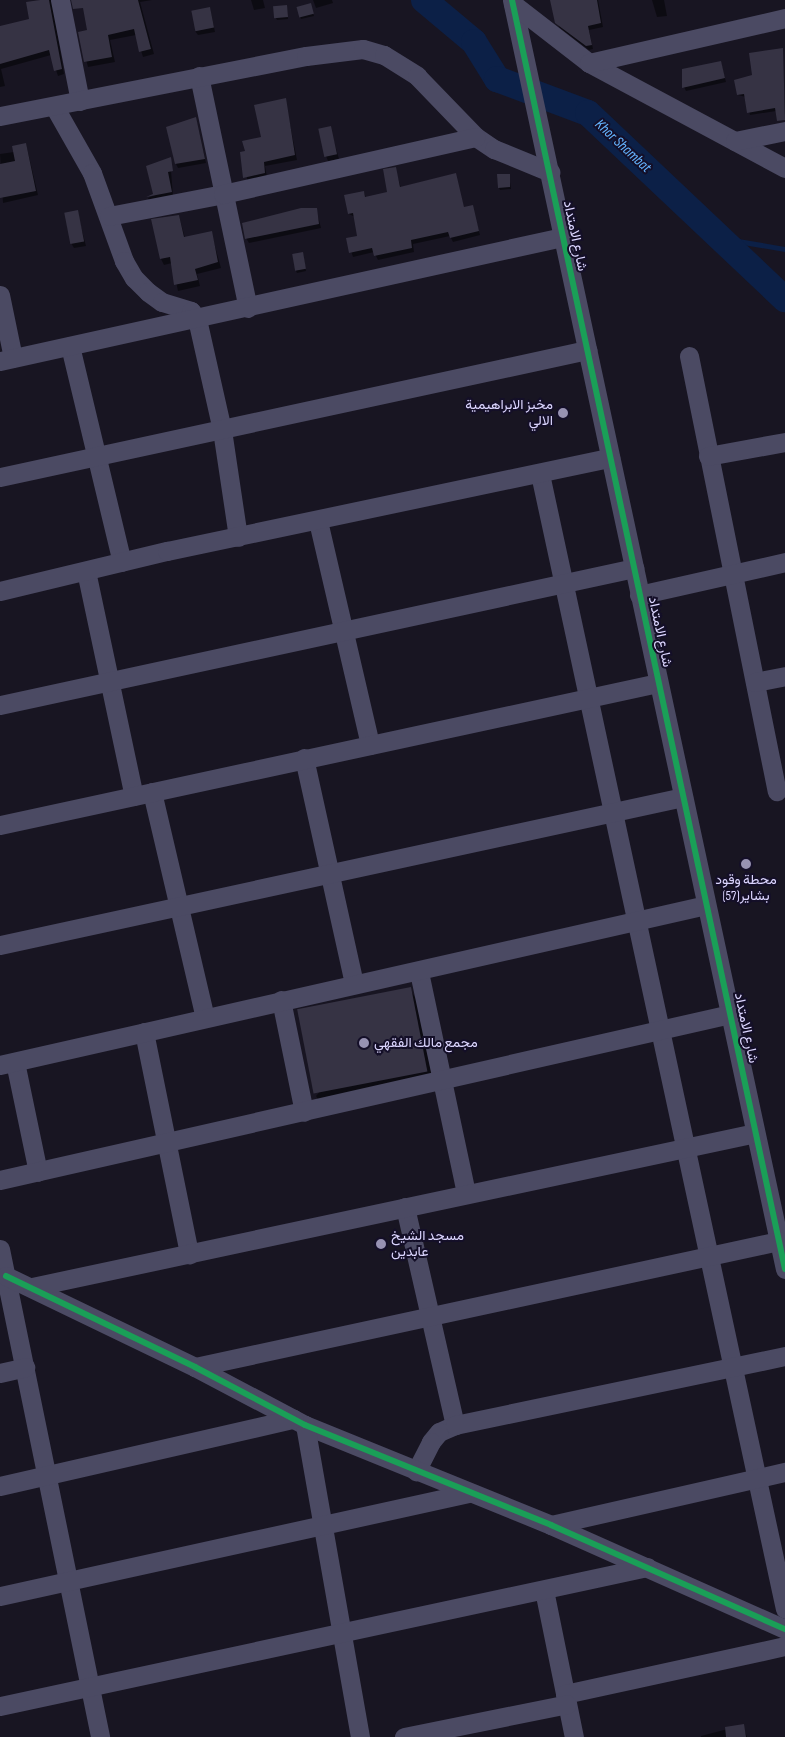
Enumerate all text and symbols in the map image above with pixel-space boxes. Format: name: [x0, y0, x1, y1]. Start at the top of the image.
water label: Khor Shambat: [591, 115, 655, 177]
street label: شارع الامتداد: [559, 199, 591, 273]
place label: مخبز الابراهيمية الالي: [465, 397, 553, 430]
marker: مخبز الابراهيمية الالي: [557, 407, 569, 419]
street label: شارع الامتداد: [644, 595, 676, 669]
marker: محطة وقود بشاير(57): [740, 858, 752, 870]
place label: محطة وقود بشاير(57): [715, 872, 777, 904]
street label: شارع الامتداد: [730, 991, 762, 1065]
place label: مجمع مالك الفقهي: [374, 1035, 478, 1051]
marker: مجمع مالك الفقهي: [358, 1037, 370, 1049]
place label: مسجد الشيخ عابدين: [391, 1228, 464, 1260]
marker: مسجد الشيخ عابدين: [375, 1238, 387, 1250]

